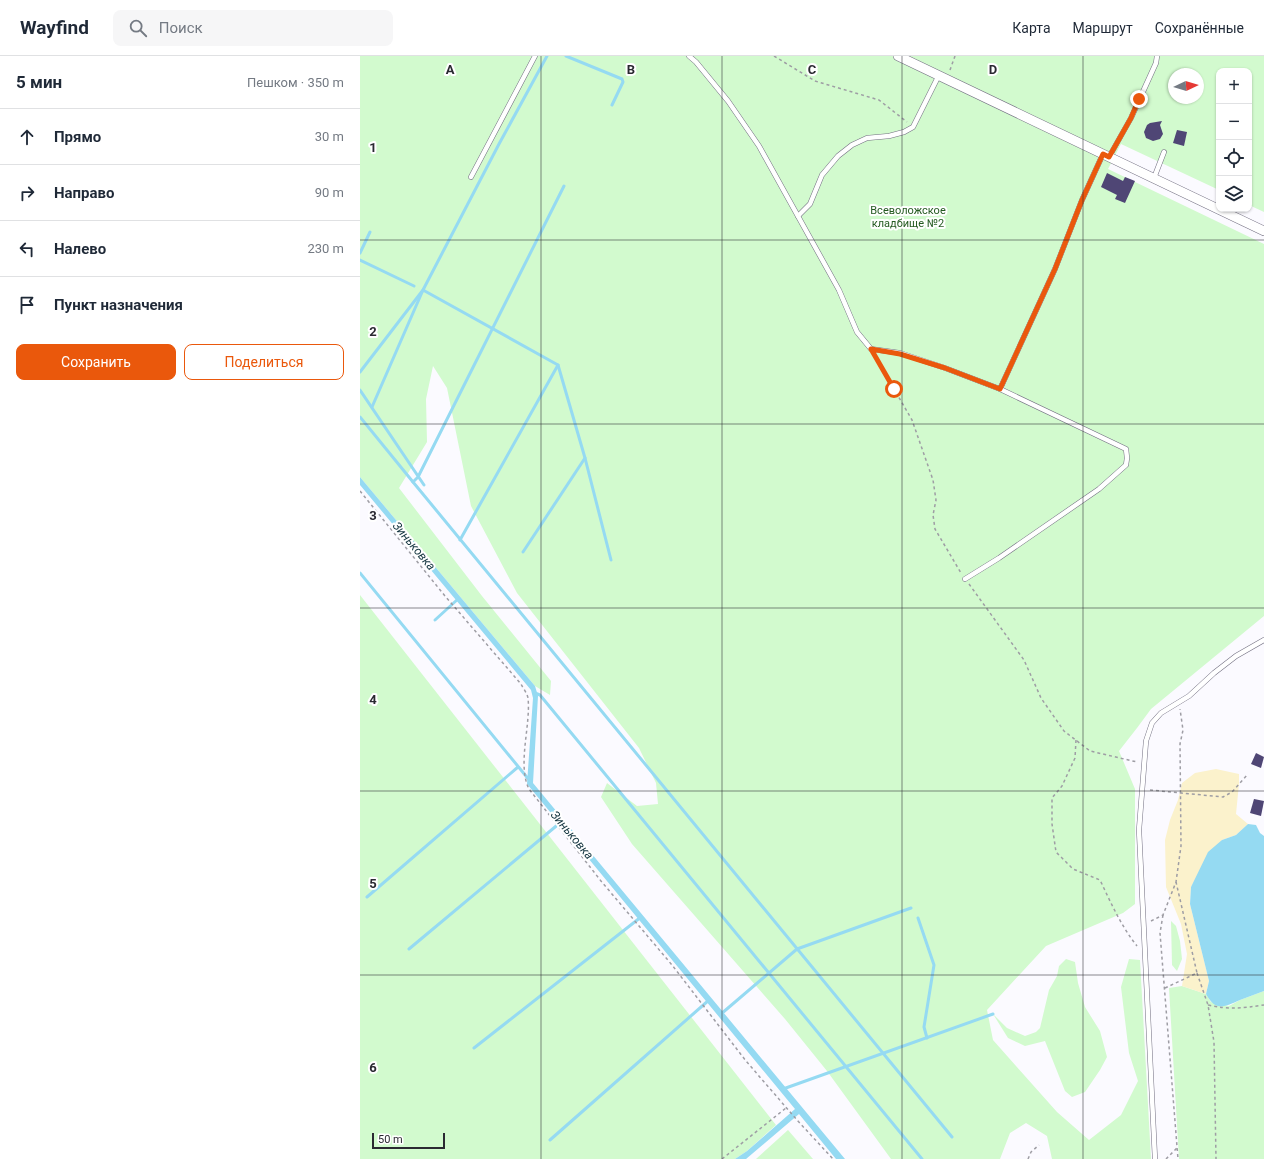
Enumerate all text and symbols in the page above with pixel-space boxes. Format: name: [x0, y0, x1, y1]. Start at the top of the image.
search box: [113, 10, 393, 46]
text: Wayfind: [20, 16, 89, 39]
icon: search: [127, 17, 149, 39]
text: Поиск: [159, 19, 203, 37]
text: Карта: [1012, 20, 1051, 36]
text: Маршрут: [1073, 20, 1133, 36]
text: Сохранённые: [1155, 20, 1244, 36]
text: A: [446, 62, 455, 77]
text: B: [627, 62, 635, 77]
text: C: [808, 62, 817, 77]
text: D: [989, 62, 997, 77]
north arrow: [1168, 68, 1204, 104]
map controls: [1216, 68, 1252, 212]
button: +: [1216, 68, 1252, 104]
text: 5 мин: [16, 72, 62, 92]
text: Пешком · 350 m: [247, 75, 344, 90]
route end: [1130, 90, 1148, 108]
button: −: [1216, 104, 1252, 140]
icon: ahead: [16, 126, 38, 148]
text: Прямо: [54, 128, 101, 146]
text: 30 m: [315, 129, 344, 144]
text: 1: [369, 140, 377, 155]
button: locate: [1216, 140, 1252, 176]
button: layers: [1216, 176, 1252, 212]
icon: right: [16, 182, 38, 204]
text: Направо: [54, 184, 115, 202]
text: 90 m: [315, 185, 344, 200]
park label: Всеволожское кладбище №2: [870, 204, 946, 230]
icon: left: [16, 238, 38, 260]
text: Налево: [54, 240, 106, 258]
text: 230 m: [307, 241, 344, 256]
icon: arrive: [16, 294, 38, 316]
text: Пункт назначения: [54, 296, 183, 314]
text: 2: [369, 324, 377, 339]
button: Сохранить: [16, 344, 176, 380]
button: Поделиться: [184, 344, 344, 380]
route start: [885, 380, 903, 398]
text: 3: [369, 508, 377, 523]
water label: Зиньковка: [390, 519, 438, 573]
text: 4: [369, 692, 377, 707]
water label: Зиньковка: [548, 808, 596, 862]
text: 5: [369, 876, 377, 891]
text: 6: [369, 1060, 377, 1075]
scale bar: [372, 1131, 445, 1150]
text: 50 m: [378, 1133, 403, 1146]

